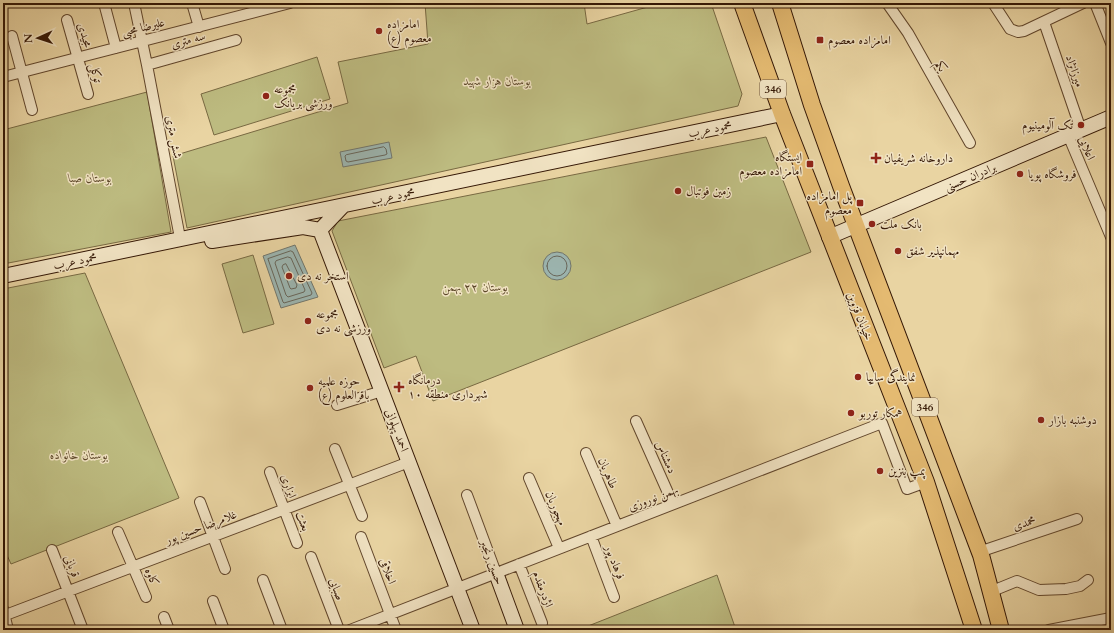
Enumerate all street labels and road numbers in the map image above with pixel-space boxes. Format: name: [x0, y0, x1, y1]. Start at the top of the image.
street label: علیرضا محبی: [120, 14, 167, 42]
street label: مجیدی: [74, 21, 97, 50]
street label: سه متری: [169, 27, 207, 53]
street label: ميرزانژاد: [1062, 53, 1088, 89]
street label: یکم: [929, 57, 951, 77]
street label: توکلی: [85, 61, 106, 85]
road number: 346: [760, 80, 786, 98]
street label: شش متری: [161, 114, 186, 160]
street label: محمود عرب: [687, 117, 733, 142]
street label: اعلایی: [1075, 134, 1099, 163]
street label: برادران حسنی: [942, 159, 999, 196]
street label: محمود عرب: [370, 184, 416, 209]
street label: محمود عرب: [52, 249, 98, 274]
street label: خیابان قزوین: [843, 290, 877, 343]
road number: 346: [912, 398, 938, 416]
street label: احمد پهلوانی: [381, 406, 413, 454]
street label: دمشناس: [652, 438, 680, 476]
street label: طاهریان: [594, 455, 622, 491]
street label: ابزاری: [277, 472, 301, 501]
street label: بهمن نوروزی: [626, 481, 681, 516]
street label: مهجوریان: [542, 488, 571, 528]
street label: غلامرضا حسین پور: [162, 506, 240, 549]
street label: بعثت: [292, 509, 314, 533]
street label: محمدی: [1010, 512, 1038, 534]
street label: حسین رنجبر: [476, 535, 508, 587]
street label: فرهاد پور: [600, 542, 629, 582]
street label: قربانی: [60, 553, 84, 579]
street label: اخلاقی: [376, 556, 400, 587]
street label: کاوه: [141, 565, 163, 589]
street label: اژدرمقدم: [526, 568, 557, 611]
street label: صبایی: [325, 575, 349, 603]

